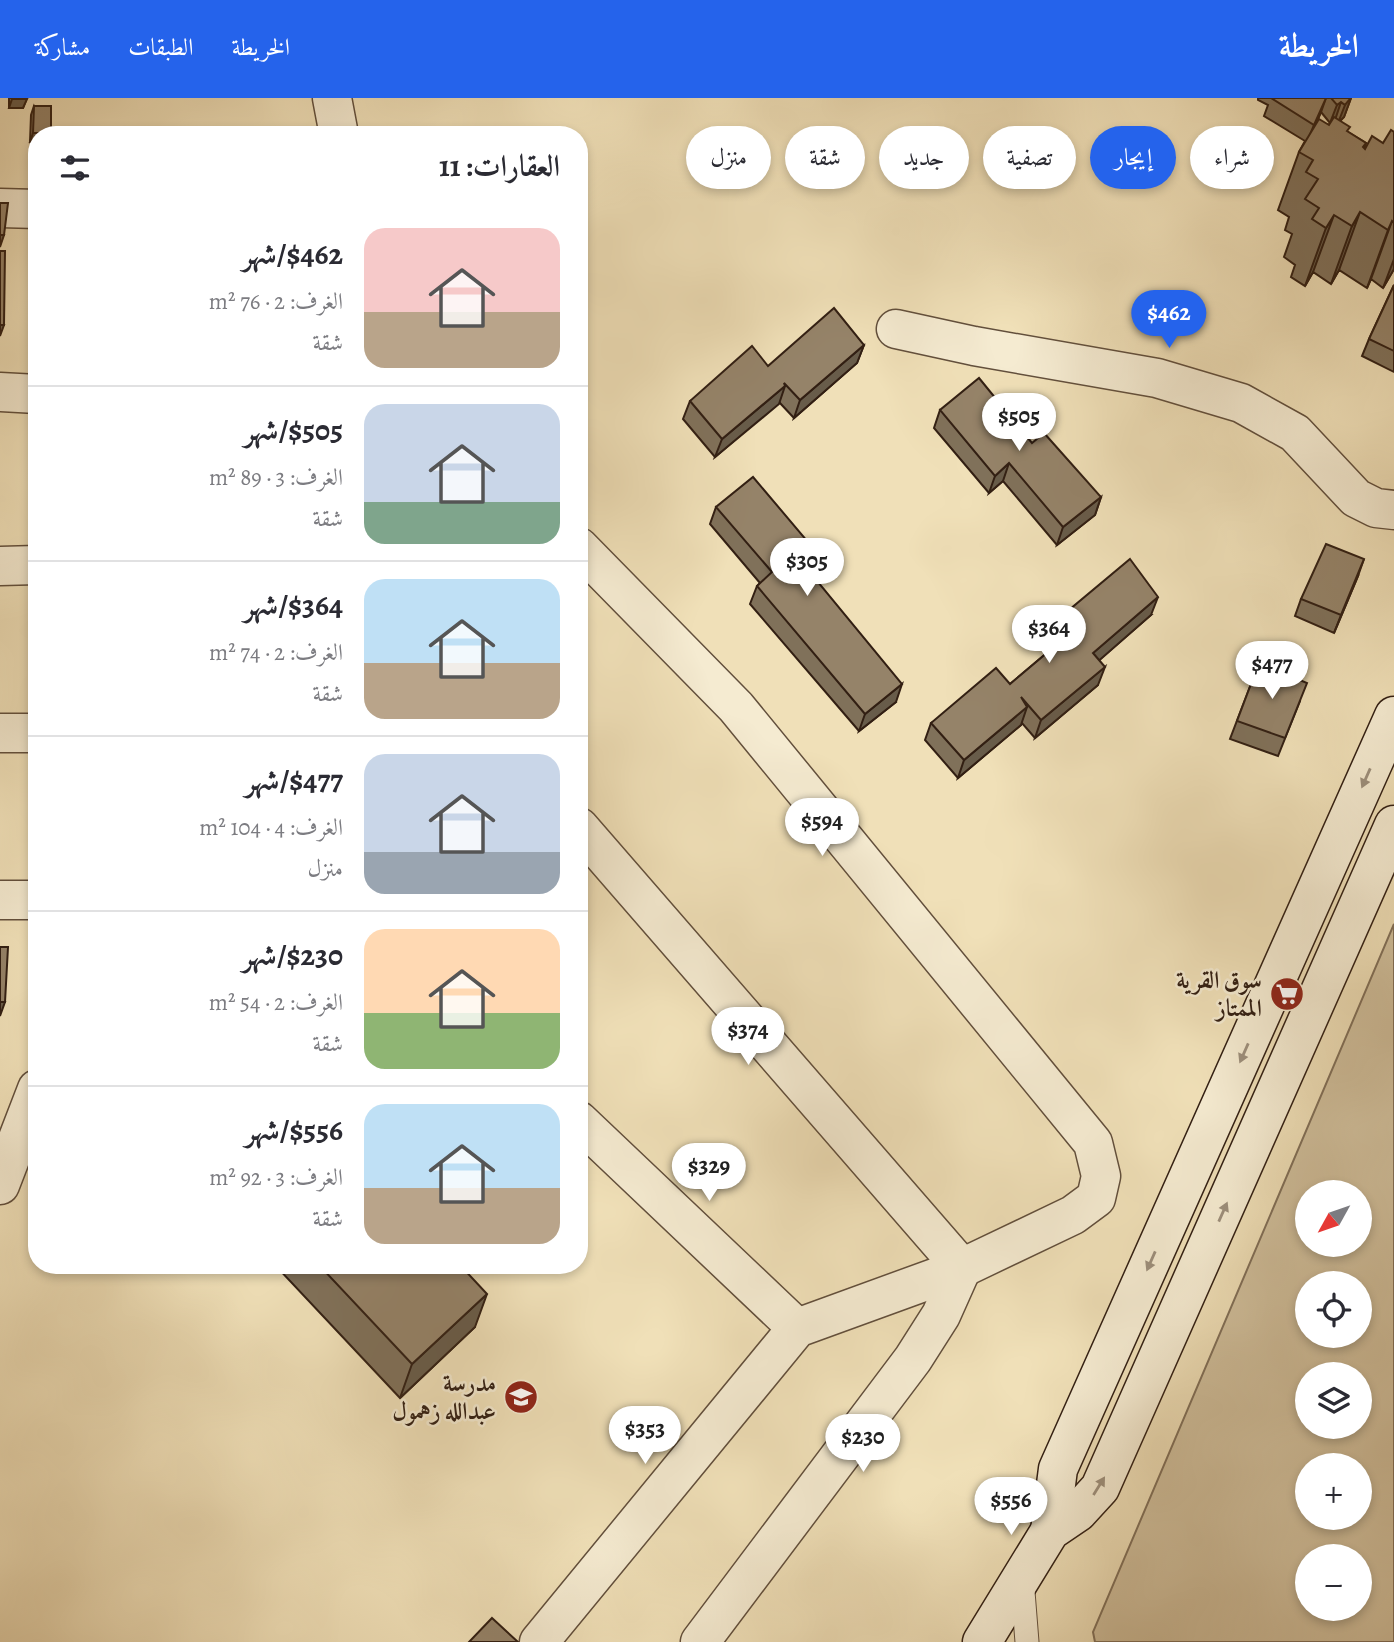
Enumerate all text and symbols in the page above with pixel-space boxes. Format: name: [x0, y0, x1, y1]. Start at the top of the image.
text: الخريطة: [1279, 23, 1359, 68]
text: مشاركة: [35, 31, 90, 63]
text: الطبقات: [128, 31, 194, 63]
text: الخريطة: [232, 31, 290, 63]
chip: منزل: [686, 126, 771, 189]
chip: شقة: [785, 126, 865, 189]
chip: جديد: [879, 126, 969, 189]
chip: تصفية: [983, 126, 1076, 189]
chip: إيجار: [1090, 126, 1176, 189]
chip: شراء: [1190, 126, 1274, 189]
text: العقارات: 11: [439, 146, 560, 186]
icon: filters: [56, 149, 94, 187]
text: $462/شهر: [242, 234, 343, 274]
icon: home: [420, 256, 504, 340]
text: الغرف: 2 · 76 m²: [209, 286, 343, 317]
pin: $462: [1128, 290, 1210, 350]
text: $462: [1147, 297, 1191, 328]
text: شقة: [313, 327, 343, 358]
pin: $505: [978, 394, 1060, 453]
text: $505: [998, 400, 1040, 431]
text: $505/شهر: [244, 410, 343, 450]
icon: home: [420, 432, 504, 516]
text: الغرف: 3 · 89 m²: [209, 462, 343, 493]
text: شقة: [313, 503, 343, 534]
pin: $305: [766, 538, 848, 598]
text: $305: [786, 545, 828, 576]
text: $364/شهر: [244, 585, 343, 625]
pin: $364: [1008, 606, 1090, 665]
icon: home: [420, 607, 504, 691]
text: $364: [1028, 612, 1070, 643]
text: الغرف: 2 · 74 m²: [209, 637, 343, 668]
pin: $477: [1231, 642, 1313, 701]
text: $477: [1251, 648, 1293, 679]
text: شقة: [313, 678, 343, 709]
text: $477/شهر: [245, 760, 343, 800]
one-way arrow: [1360, 768, 1372, 788]
icon: home: [420, 782, 504, 866]
pin: $594: [781, 798, 863, 858]
text: $594: [801, 805, 843, 836]
text: الغرف: 4 · 104 m²: [199, 812, 343, 843]
text: منزل: [308, 853, 343, 884]
text: $230/شهر: [242, 935, 343, 975]
icon: home: [420, 957, 504, 1041]
place label: سوق القرية الممتاز: [1176, 964, 1262, 1024]
supermarket icon: سوق القرية الممتاز: [1268, 975, 1306, 1013]
text: الغرف: 2 · 54 m²: [209, 987, 343, 1018]
pin: $374: [707, 1007, 789, 1067]
text: $374: [727, 1014, 769, 1045]
text: شقة: [313, 1028, 343, 1059]
one-way arrow: [1238, 1043, 1250, 1063]
text: $556/شهر: [245, 1110, 343, 1150]
icon: home: [420, 1132, 504, 1216]
pin: $329: [668, 1144, 750, 1203]
text: $329: [688, 1150, 730, 1181]
text: الغرف: 3 · 92 m²: [209, 1162, 343, 1193]
north arrow: [1295, 1180, 1372, 1256]
map controls: [1295, 1180, 1372, 1621]
one-way arrow: [1217, 1202, 1229, 1222]
text: شقة: [313, 1203, 343, 1234]
one-way arrow: [1145, 1251, 1157, 1271]
button: locate: [1295, 1271, 1372, 1348]
button: layers: [1295, 1362, 1372, 1439]
place label: مدرسة عبدالله زهمول: [392, 1367, 496, 1427]
school or university icon: مدرسة عبدالله زهمول: [502, 1378, 540, 1416]
pin: $353: [604, 1406, 686, 1466]
text: $353: [625, 1413, 665, 1444]
pin: $230: [822, 1414, 904, 1474]
text: $230: [841, 1421, 885, 1452]
button: +: [1295, 1453, 1372, 1530]
one-way arrow: [1093, 1476, 1106, 1496]
pin: $556: [970, 1478, 1052, 1537]
text: $556: [990, 1484, 1032, 1515]
button: −: [1295, 1544, 1372, 1621]

